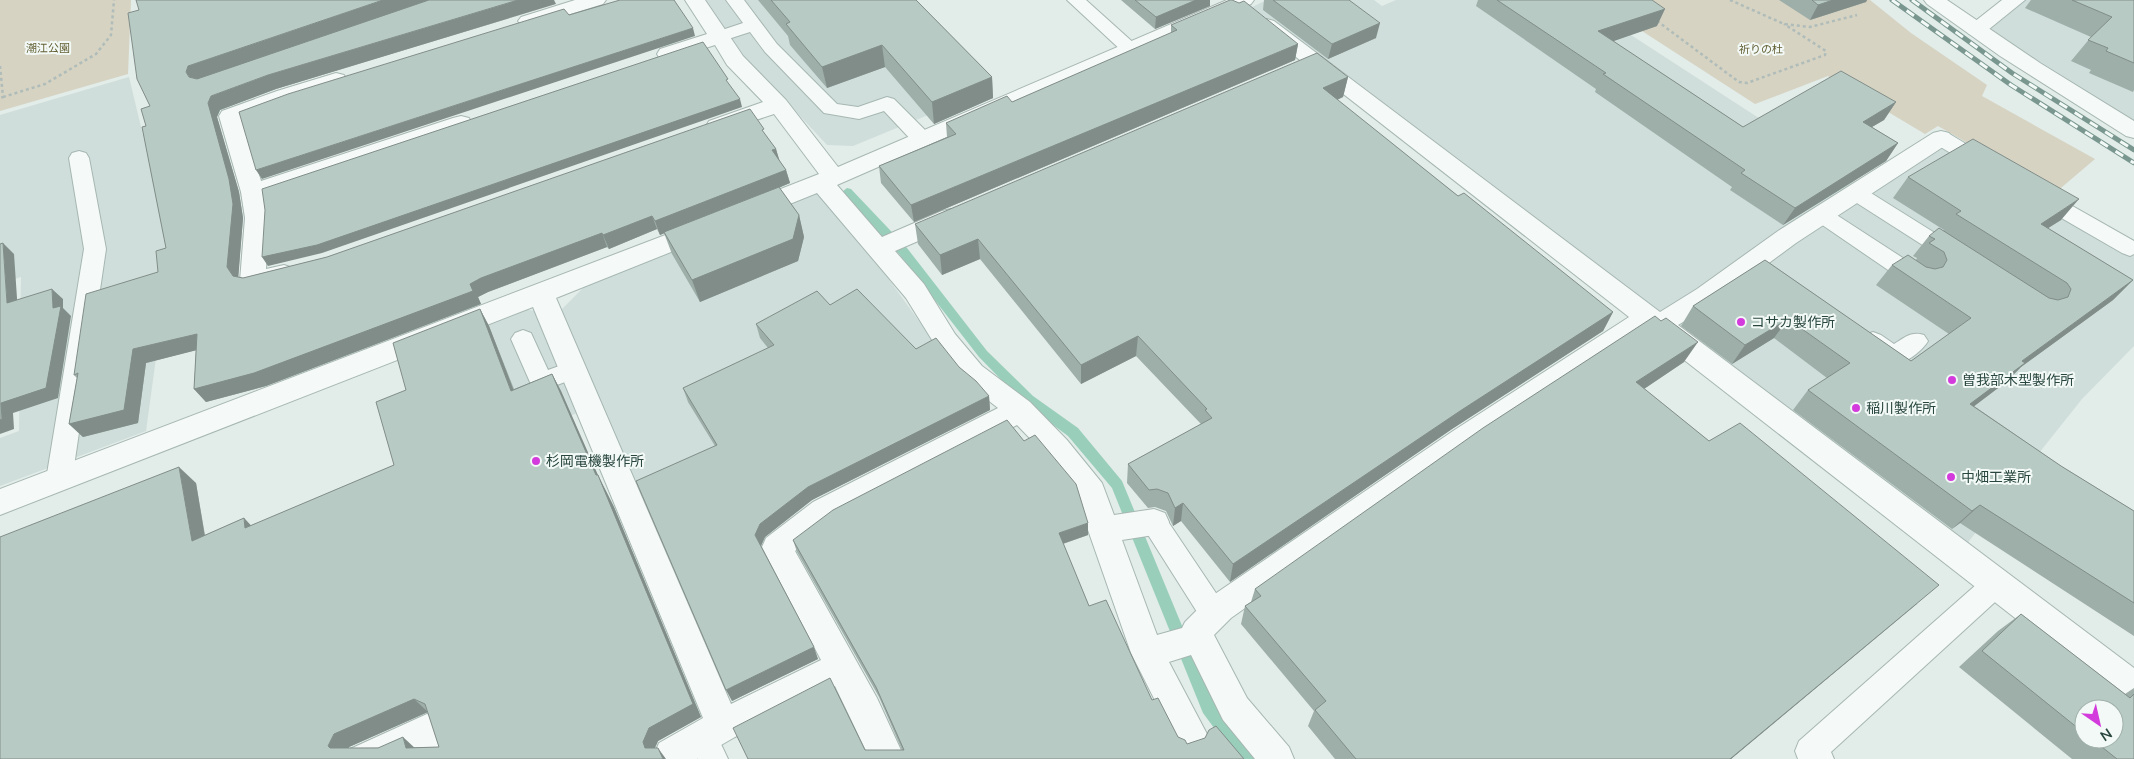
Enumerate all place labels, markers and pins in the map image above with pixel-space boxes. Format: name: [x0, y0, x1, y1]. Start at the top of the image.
place label: コサカ製作所: [1751, 313, 1835, 331]
marker: コサカ製作所: [1735, 316, 1747, 328]
place label: 曽我部木型製作所: [1962, 371, 2074, 389]
marker: 曽我部木型製作所: [1946, 374, 1958, 386]
place label: 稲川製作所: [1866, 399, 1936, 417]
marker: 稲川製作所: [1850, 402, 1862, 414]
place label: 杉岡電機製作所: [546, 452, 644, 470]
marker: 杉岡電機製作所: [530, 455, 542, 467]
place label: 中畑工業所: [1961, 468, 2031, 486]
marker: 中畑工業所: [1945, 471, 1957, 483]

